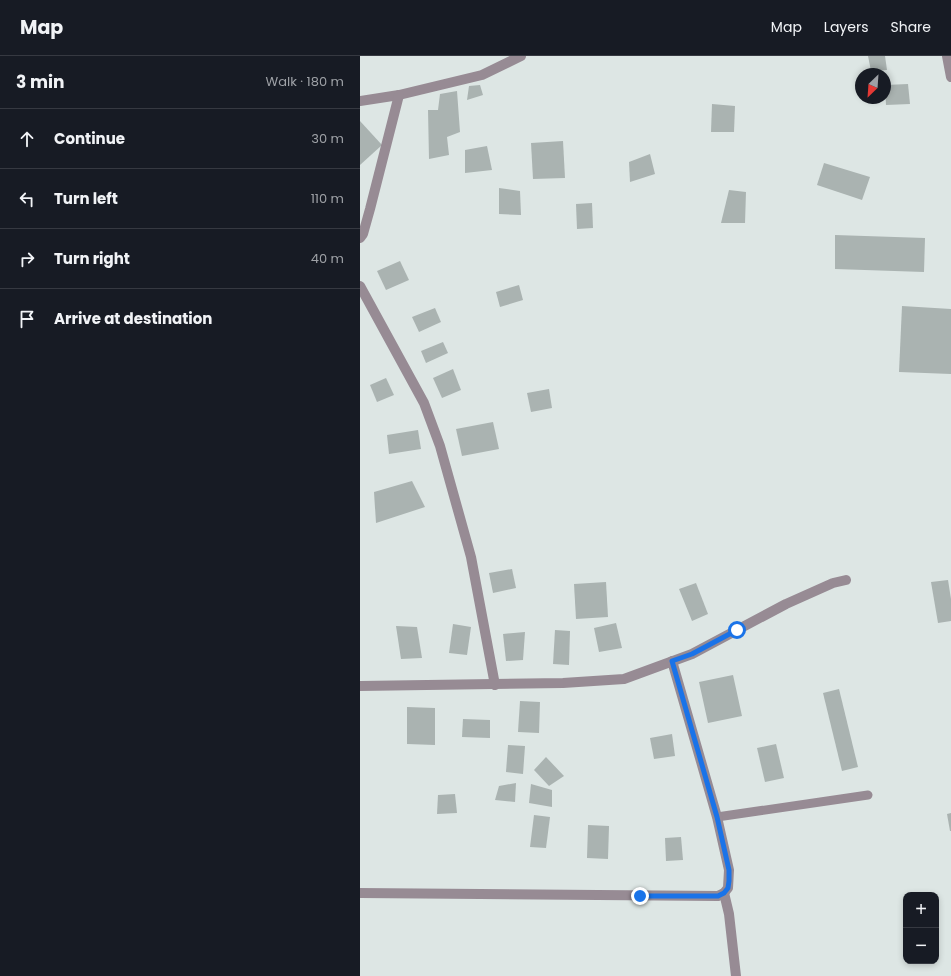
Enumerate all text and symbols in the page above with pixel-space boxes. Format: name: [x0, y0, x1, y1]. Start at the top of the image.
text: Map: [20, 14, 63, 41]
text: Map: [771, 17, 802, 37]
text: Layers: [824, 17, 868, 37]
text: Share: [890, 17, 931, 37]
north arrow: [855, 68, 891, 104]
text: 3 min: [16, 70, 64, 94]
text: Walk · 180 m: [266, 72, 344, 91]
icon: ahead: [16, 128, 38, 150]
text: Continue: [54, 128, 125, 149]
text: 30 m: [311, 129, 344, 148]
icon: left: [16, 188, 38, 210]
text: Turn left: [54, 188, 118, 209]
text: 110 m: [311, 189, 344, 208]
icon: right: [16, 248, 38, 270]
text: Turn right: [54, 248, 130, 269]
text: 40 m: [311, 249, 344, 268]
icon: arrive: [16, 308, 38, 330]
text: Arrive at destination: [54, 308, 212, 329]
route start: [728, 621, 746, 639]
route end: [631, 887, 649, 905]
map controls: [903, 892, 939, 964]
button: +: [903, 892, 939, 928]
button: −: [903, 928, 939, 964]

